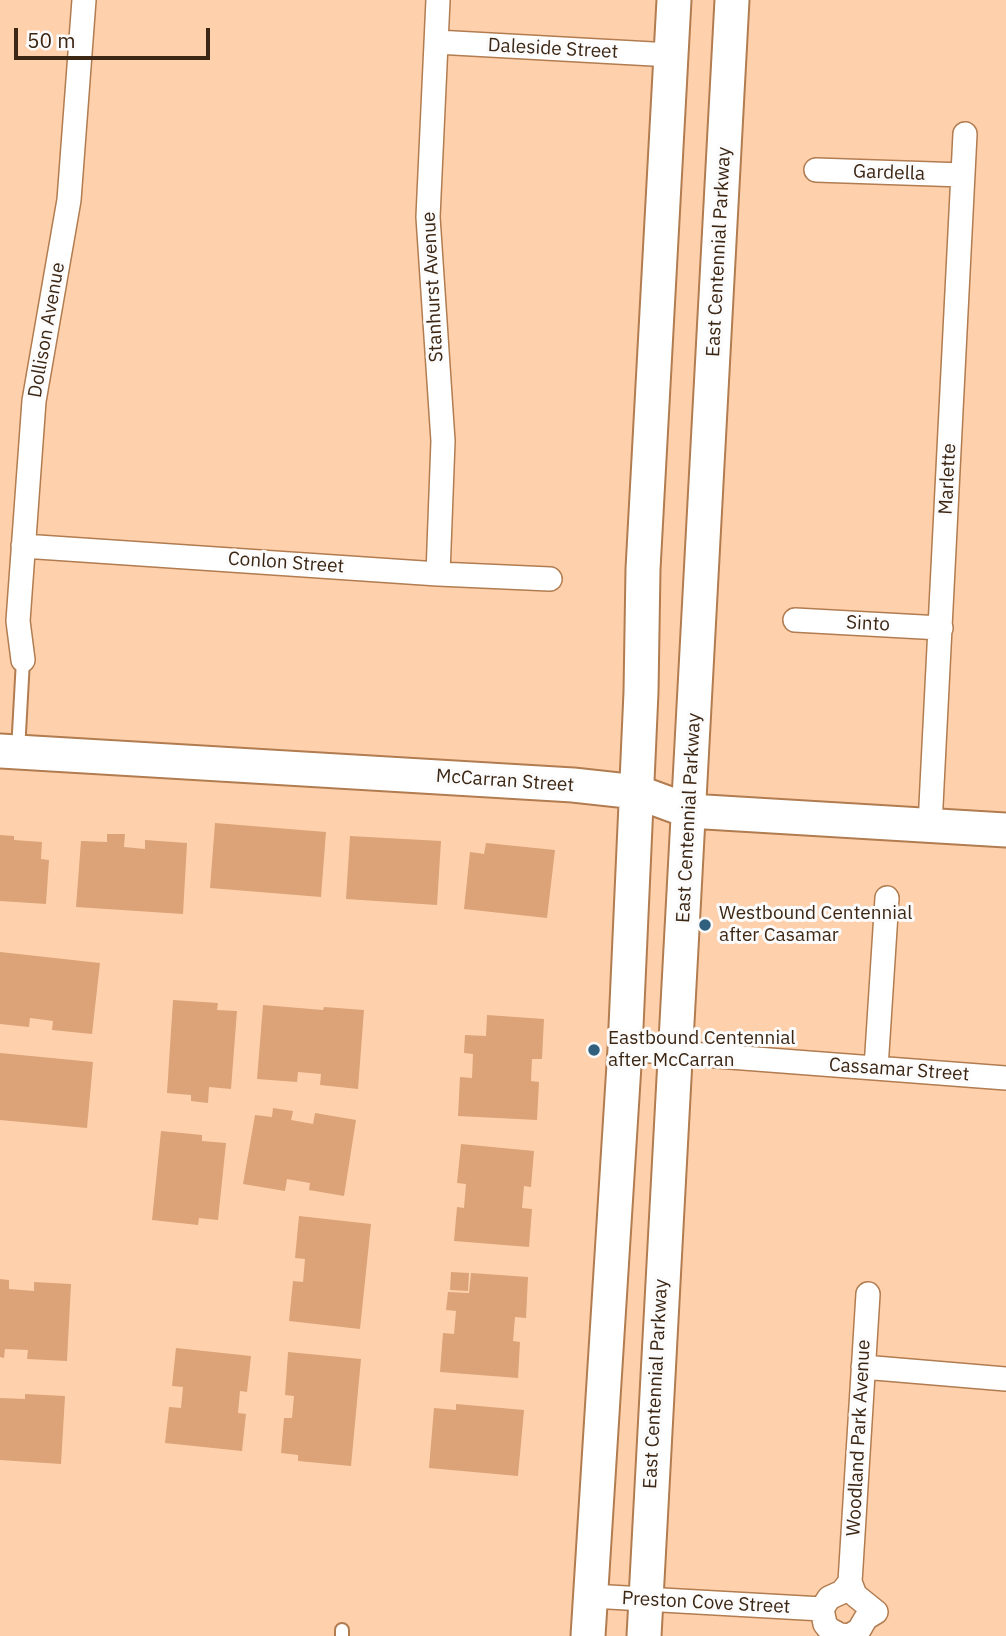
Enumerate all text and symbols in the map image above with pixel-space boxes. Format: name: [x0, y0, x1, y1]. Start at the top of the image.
scale bar: [18, 14, 214, 58]
text: 50 m: [27, 26, 76, 54]
street label: Daleside Street: [487, 34, 619, 64]
street label: East Centennial Parkway: [702, 147, 736, 357]
street label: Gardella: [853, 160, 925, 186]
street label: Stanhurst Avenue: [418, 211, 448, 363]
street label: Dollison Avenue: [24, 261, 70, 399]
street label: Marlette: [935, 443, 961, 515]
street label: Conlon Street: [227, 548, 345, 578]
street label: Sinto: [846, 611, 890, 637]
street label: East Centennial Parkway: [672, 713, 706, 923]
street label: McCarran Street: [435, 765, 575, 797]
place label: Westbound Centennial after Casamar: [719, 903, 912, 947]
marker: Westbound Centennial after Casamar: [697, 917, 713, 933]
place label: Eastbound Centennial after McCarran: [608, 1028, 795, 1072]
marker: Eastbound Centennial after McCarran: [586, 1042, 602, 1058]
street label: Cassamar Street: [828, 1054, 970, 1086]
street label: East Centennial Parkway: [639, 1279, 673, 1489]
street label: Woodland Park Avenue: [842, 1339, 876, 1537]
street label: Preston Cove Street: [621, 1587, 791, 1619]

